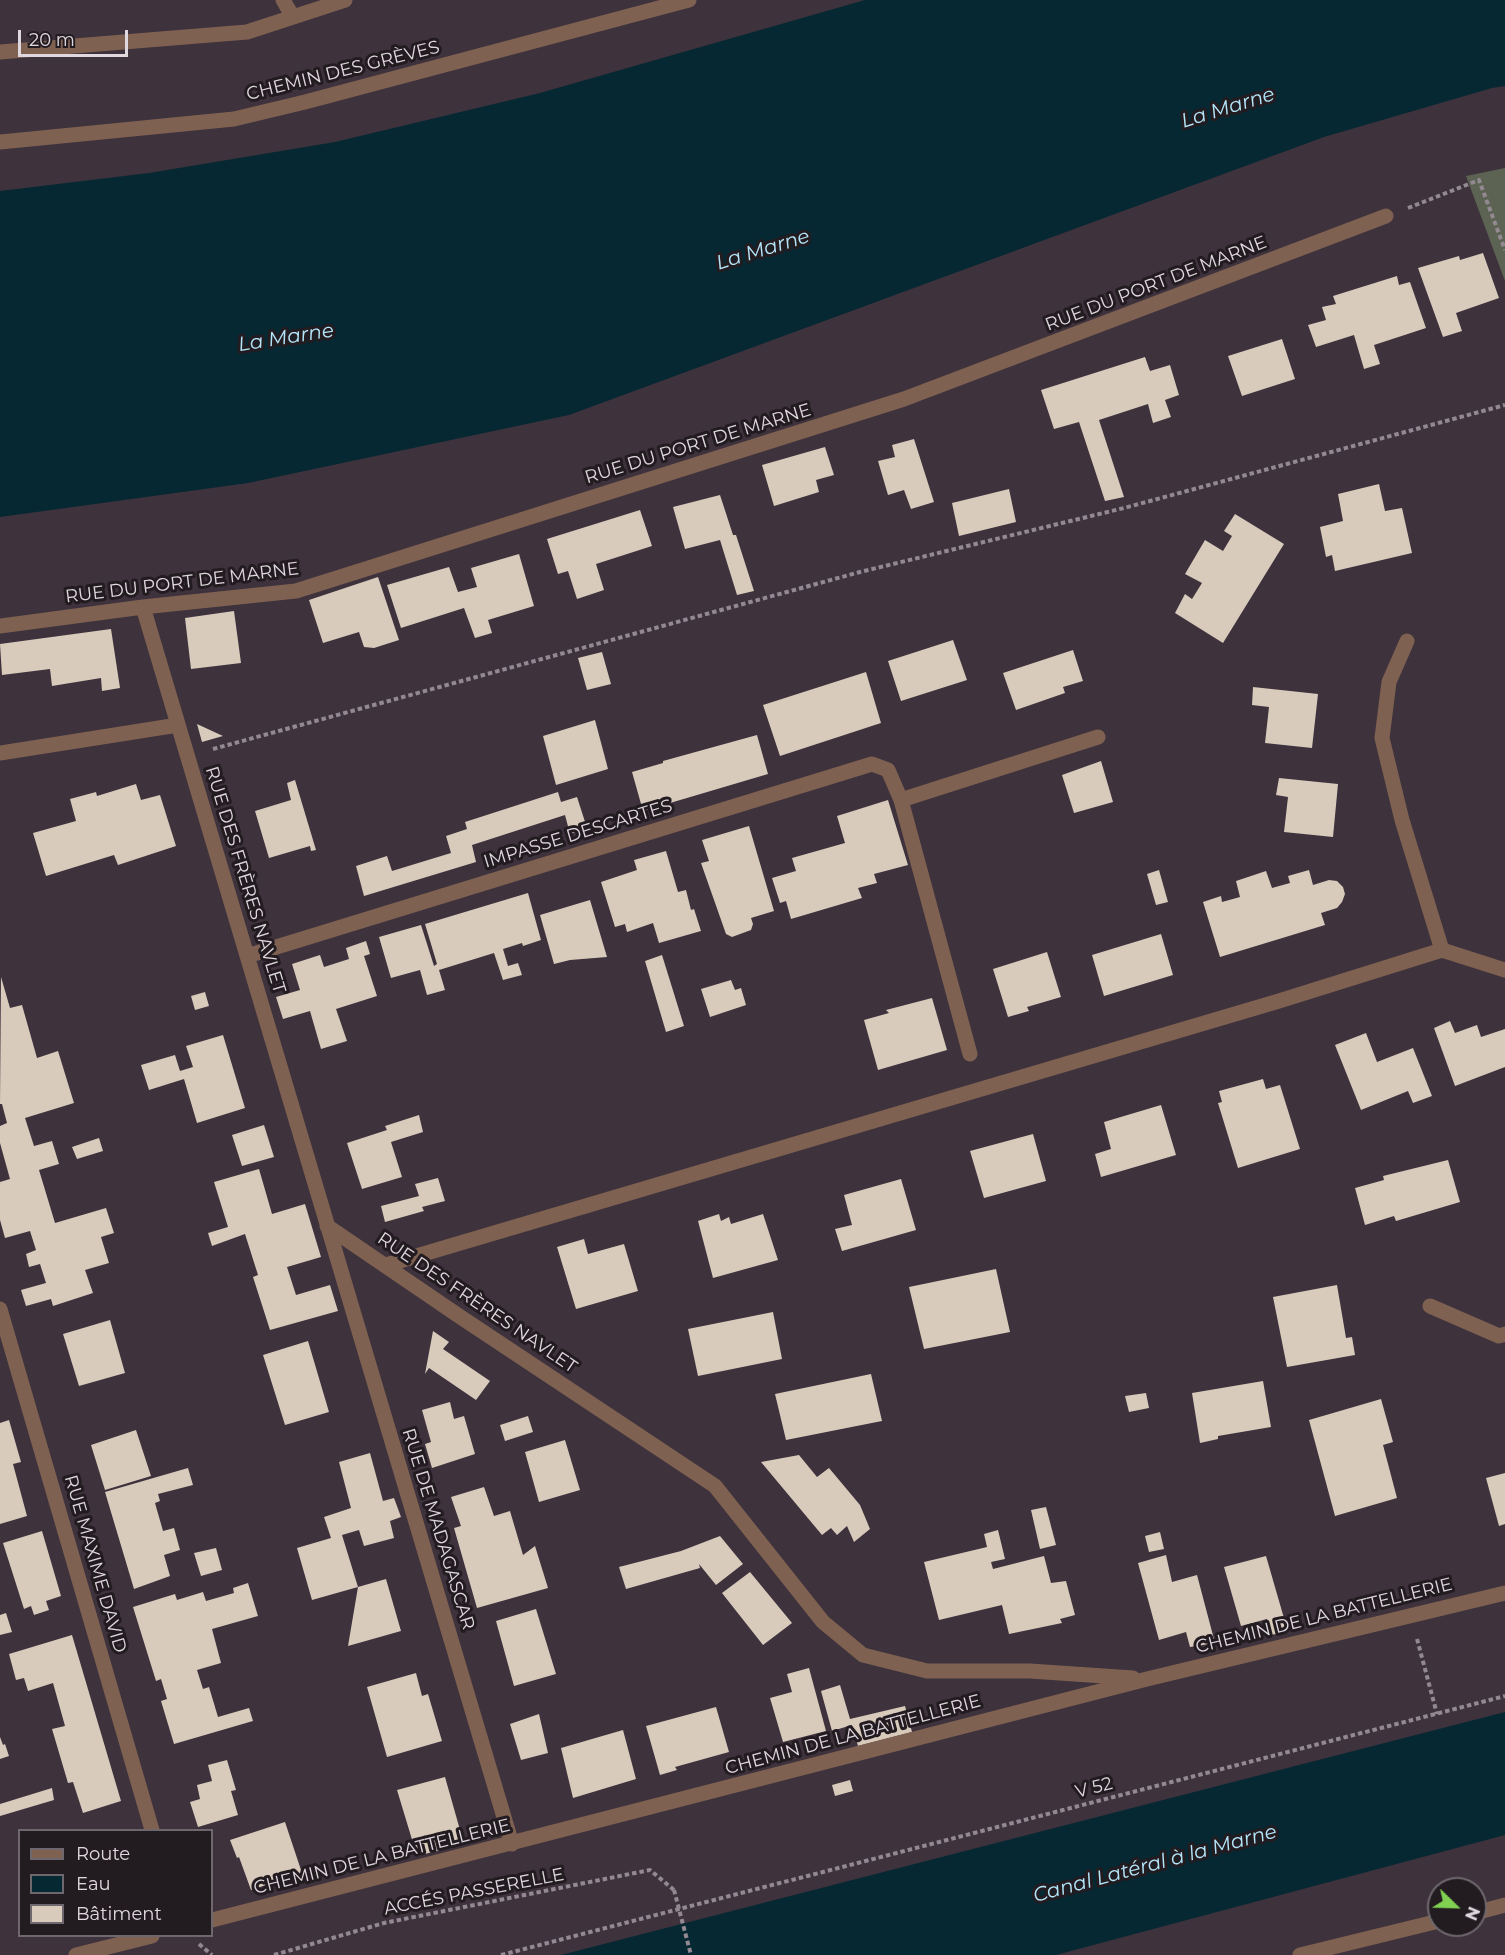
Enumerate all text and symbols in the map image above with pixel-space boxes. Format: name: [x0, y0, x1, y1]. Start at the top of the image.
scale bar: [21, 18, 130, 56]
text: 20 m: [29, 29, 75, 51]
street label: CHEMIN DES GRÈVES: [244, 37, 442, 105]
water label: La Marne: [1178, 82, 1278, 134]
water label: La Marne: [713, 224, 813, 276]
street label: RUE DU PORT DE MARNE: [1042, 232, 1270, 336]
water label: La Marne: [236, 319, 336, 357]
street label: RUE DU PORT DE MARNE: [582, 399, 814, 489]
street label: RUE DU PORT DE MARNE: [64, 558, 300, 608]
street label: RUE DES FRÈRES NAVLET: [200, 764, 290, 996]
street label: IMPASSE DESCARTES: [481, 795, 675, 873]
street label: RUE DES FRÈRES NAVLET: [373, 1228, 581, 1378]
street label: RUE DE MADAGASCAR: [397, 1426, 479, 1632]
street label: RUE MAXIME DAVID: [59, 1473, 131, 1655]
street label: CHEMIN DE LA BATTELLERIE: [1193, 1574, 1455, 1658]
street label: CHEMIN DE LA BATTELLERIE: [723, 1690, 983, 1780]
street label: V 52: [1073, 1773, 1115, 1803]
street label: CHEMIN DE LA BATTELLERIE: [251, 1815, 513, 1899]
water label: Canal Latéral à la Marne: [1031, 1820, 1279, 1908]
legend: [18, 1829, 213, 1937]
text: Route: [76, 1843, 130, 1865]
street label: ACCÉS PASSERELLE: [382, 1864, 566, 1920]
text: Eau: [76, 1873, 111, 1895]
north arrow: [1427, 1877, 1487, 1937]
text: Bâtiment: [76, 1903, 162, 1925]
text: N: [1461, 1904, 1483, 1923]

